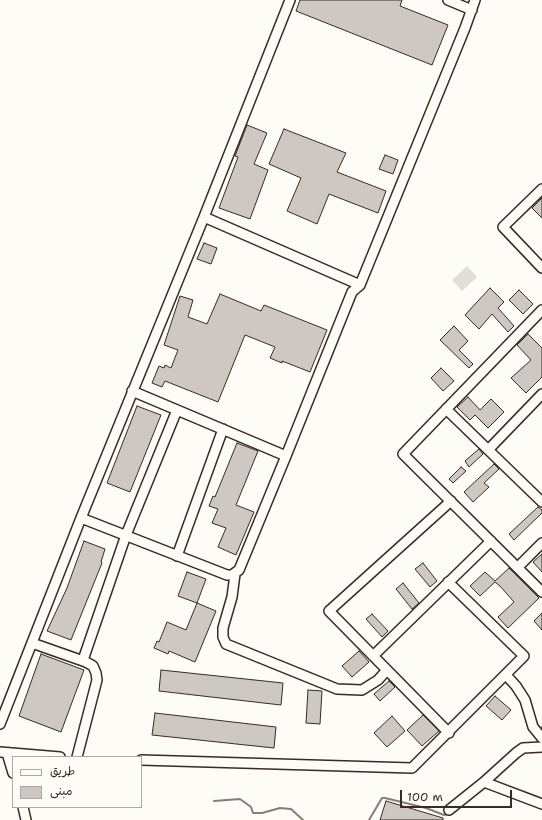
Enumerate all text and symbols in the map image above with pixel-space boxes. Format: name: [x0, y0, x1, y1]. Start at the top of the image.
legend: [12, 756, 142, 808]
text: طريق: [50, 763, 75, 779]
scale bar: [402, 782, 514, 808]
text: مبنى: [50, 783, 73, 799]
text: 100 m: [407, 789, 443, 805]

